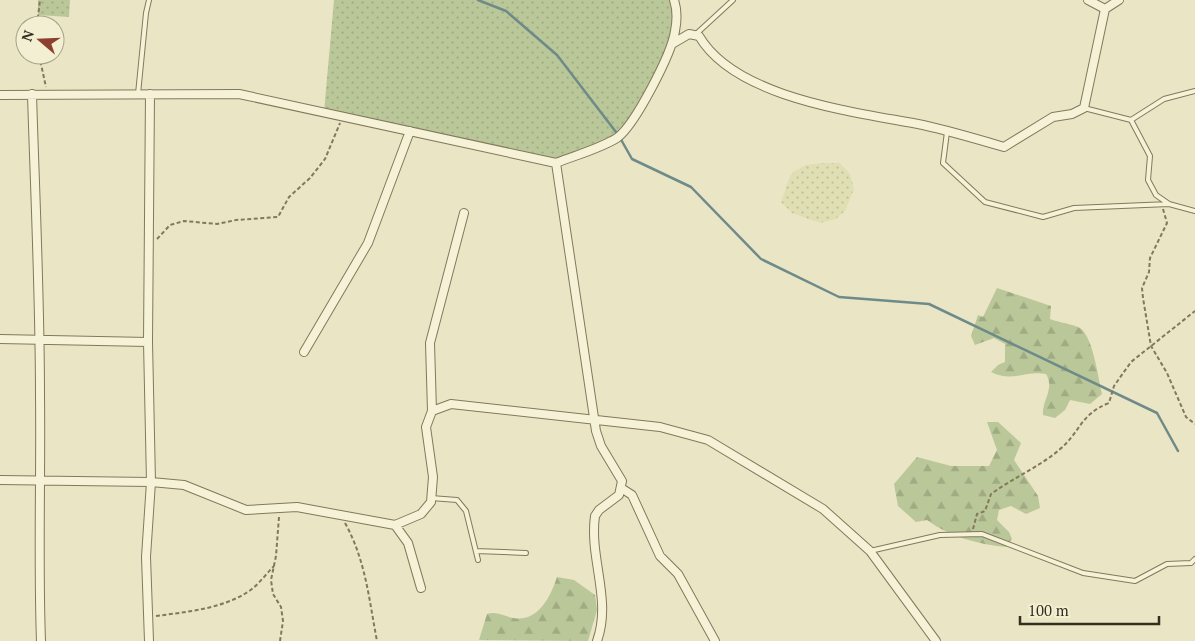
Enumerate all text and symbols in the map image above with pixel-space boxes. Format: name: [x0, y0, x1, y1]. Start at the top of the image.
north arrow: [15, 15, 65, 65]
text: N: [17, 27, 38, 44]
scale bar: [1020, 594, 1159, 626]
text: 100 m: [1028, 600, 1069, 620]

